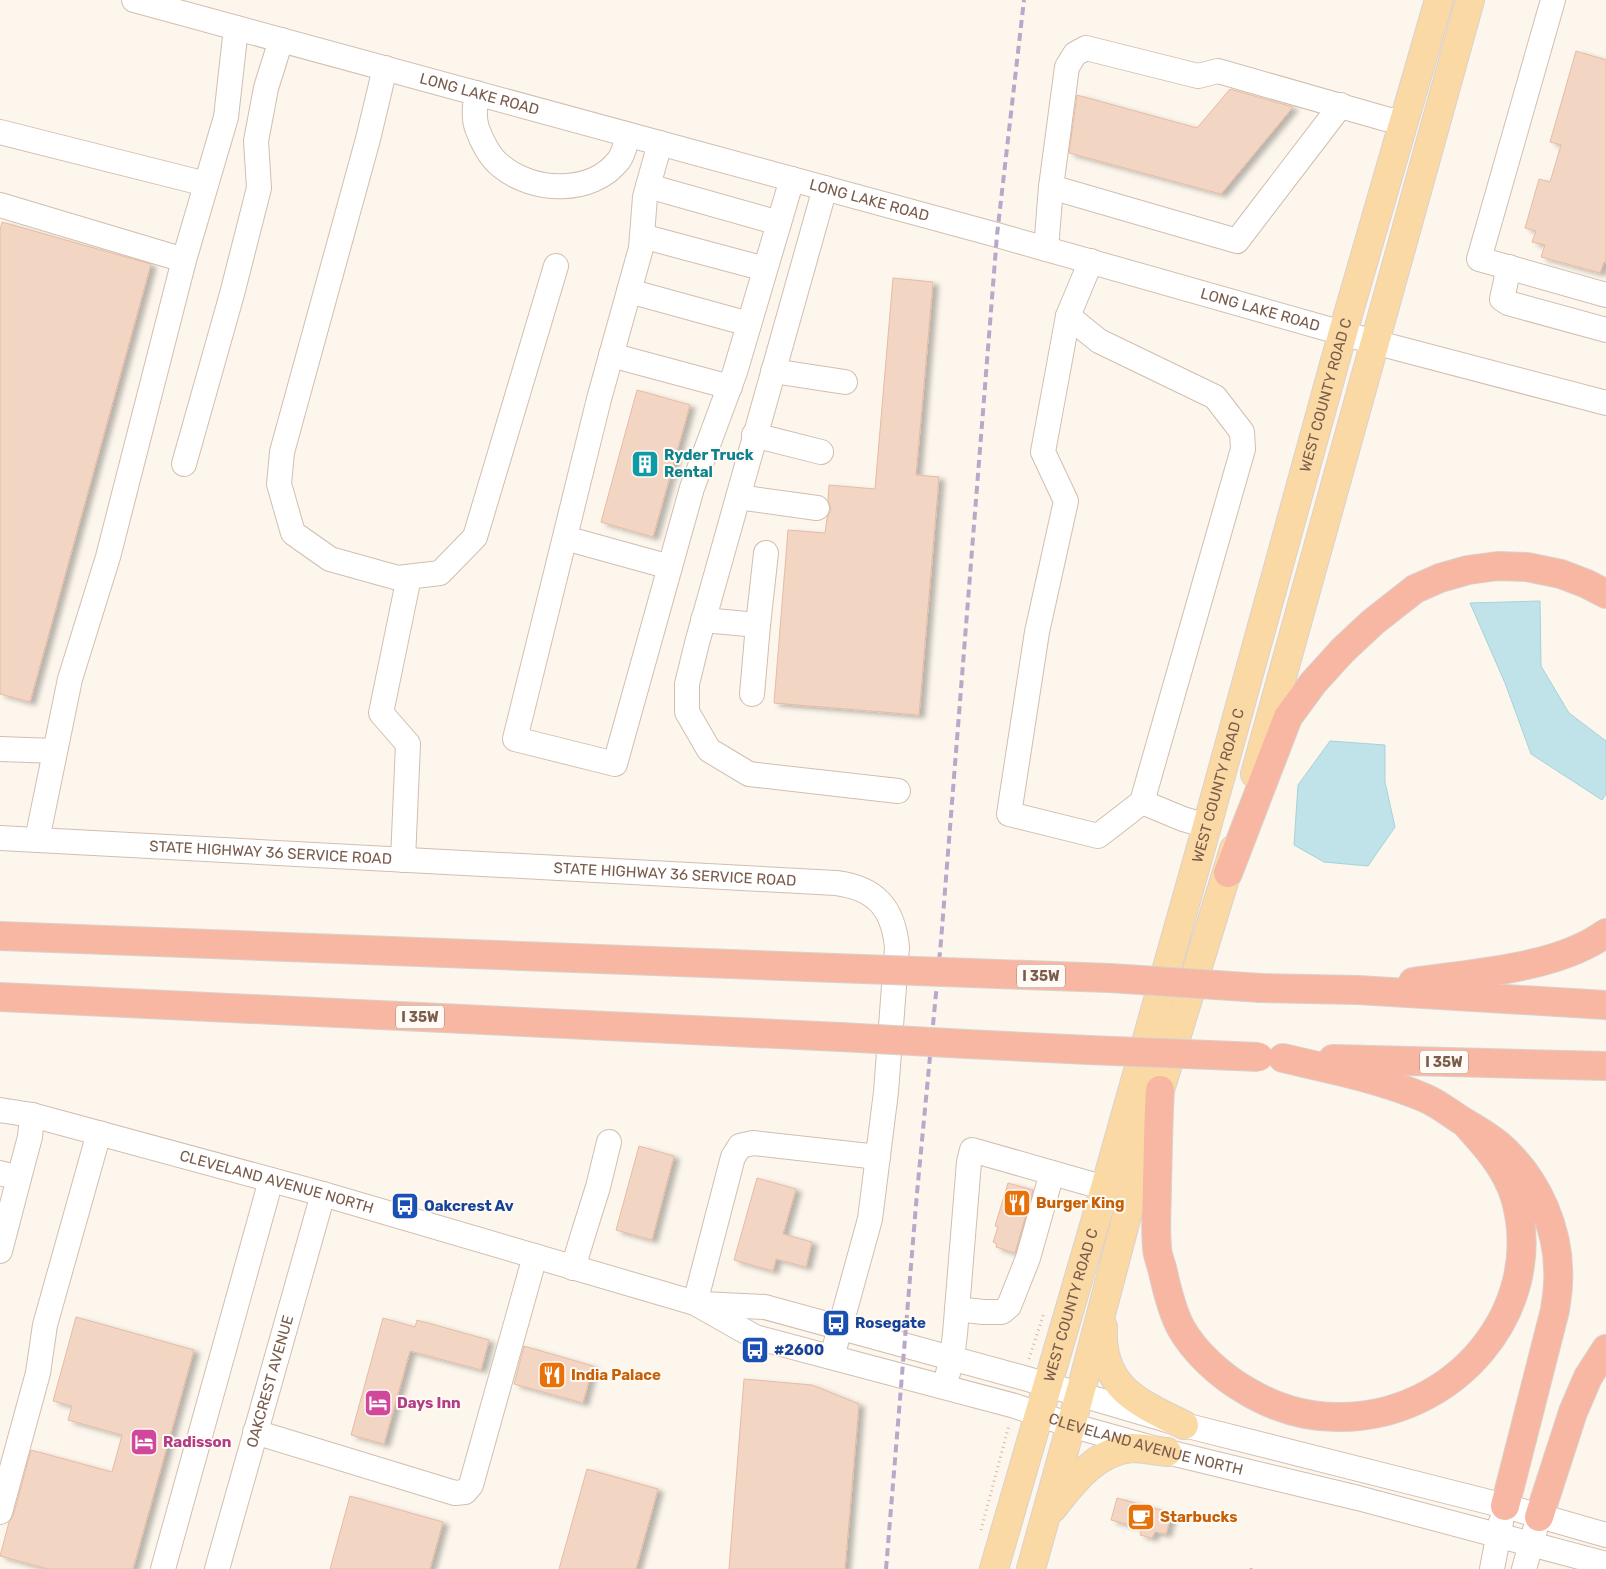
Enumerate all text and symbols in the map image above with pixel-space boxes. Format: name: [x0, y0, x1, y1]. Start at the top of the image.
street label: LONG LAKE ROAD: [418, 69, 541, 119]
street label: LONG LAKE ROAD: [807, 175, 931, 225]
street label: LONG LAKE ROAD: [1198, 284, 1322, 335]
street label: WEST COUNTY ROAD C: [1296, 316, 1356, 474]
place label: Ryder Truck Rental: [664, 446, 754, 481]
building icon: Ryder Truck Rental: [630, 449, 660, 479]
street label: WEST COUNTY ROAD C: [1188, 706, 1248, 864]
street label: STATE HIGHWAY 36 SERVICE ROAD: [149, 837, 392, 868]
street label: STATE HIGHWAY 36 SERVICE ROAD: [553, 859, 797, 890]
road number: I 35W: [1017, 964, 1065, 988]
road number: I 35W: [396, 1006, 444, 1028]
road number: I 35W: [1420, 1050, 1468, 1074]
street label: CLEVELAND AVENUE NORTH: [178, 1146, 376, 1217]
restaurant icon: Burger King: [1002, 1188, 1032, 1218]
bus stop icon: Oakcrest Av: [390, 1191, 420, 1221]
place label: Burger King: [1036, 1194, 1124, 1212]
place label: Oakcrest Av: [424, 1197, 514, 1215]
street label: WEST COUNTY ROAD C: [1040, 1226, 1102, 1384]
bus stop icon: Rosegate: [821, 1308, 851, 1338]
street label: OAKCREST AVENUE: [243, 1313, 297, 1449]
place label: Rosegate: [855, 1314, 926, 1332]
bus stop icon: #2600: [740, 1335, 770, 1365]
place label: #2600: [774, 1341, 824, 1359]
restaurant icon: India Palace: [537, 1360, 567, 1390]
place label: India Palace: [571, 1366, 661, 1384]
hotel icon: Days Inn: [363, 1388, 393, 1418]
place label: Days Inn: [397, 1394, 461, 1412]
street label: CLEVELAND AVENUE NORTH: [1046, 1409, 1245, 1479]
hotel icon: Radisson: [129, 1427, 159, 1457]
place label: Radisson: [163, 1433, 231, 1451]
cafe icon: Starbucks: [1126, 1502, 1156, 1532]
place label: Starbucks: [1160, 1508, 1237, 1526]

